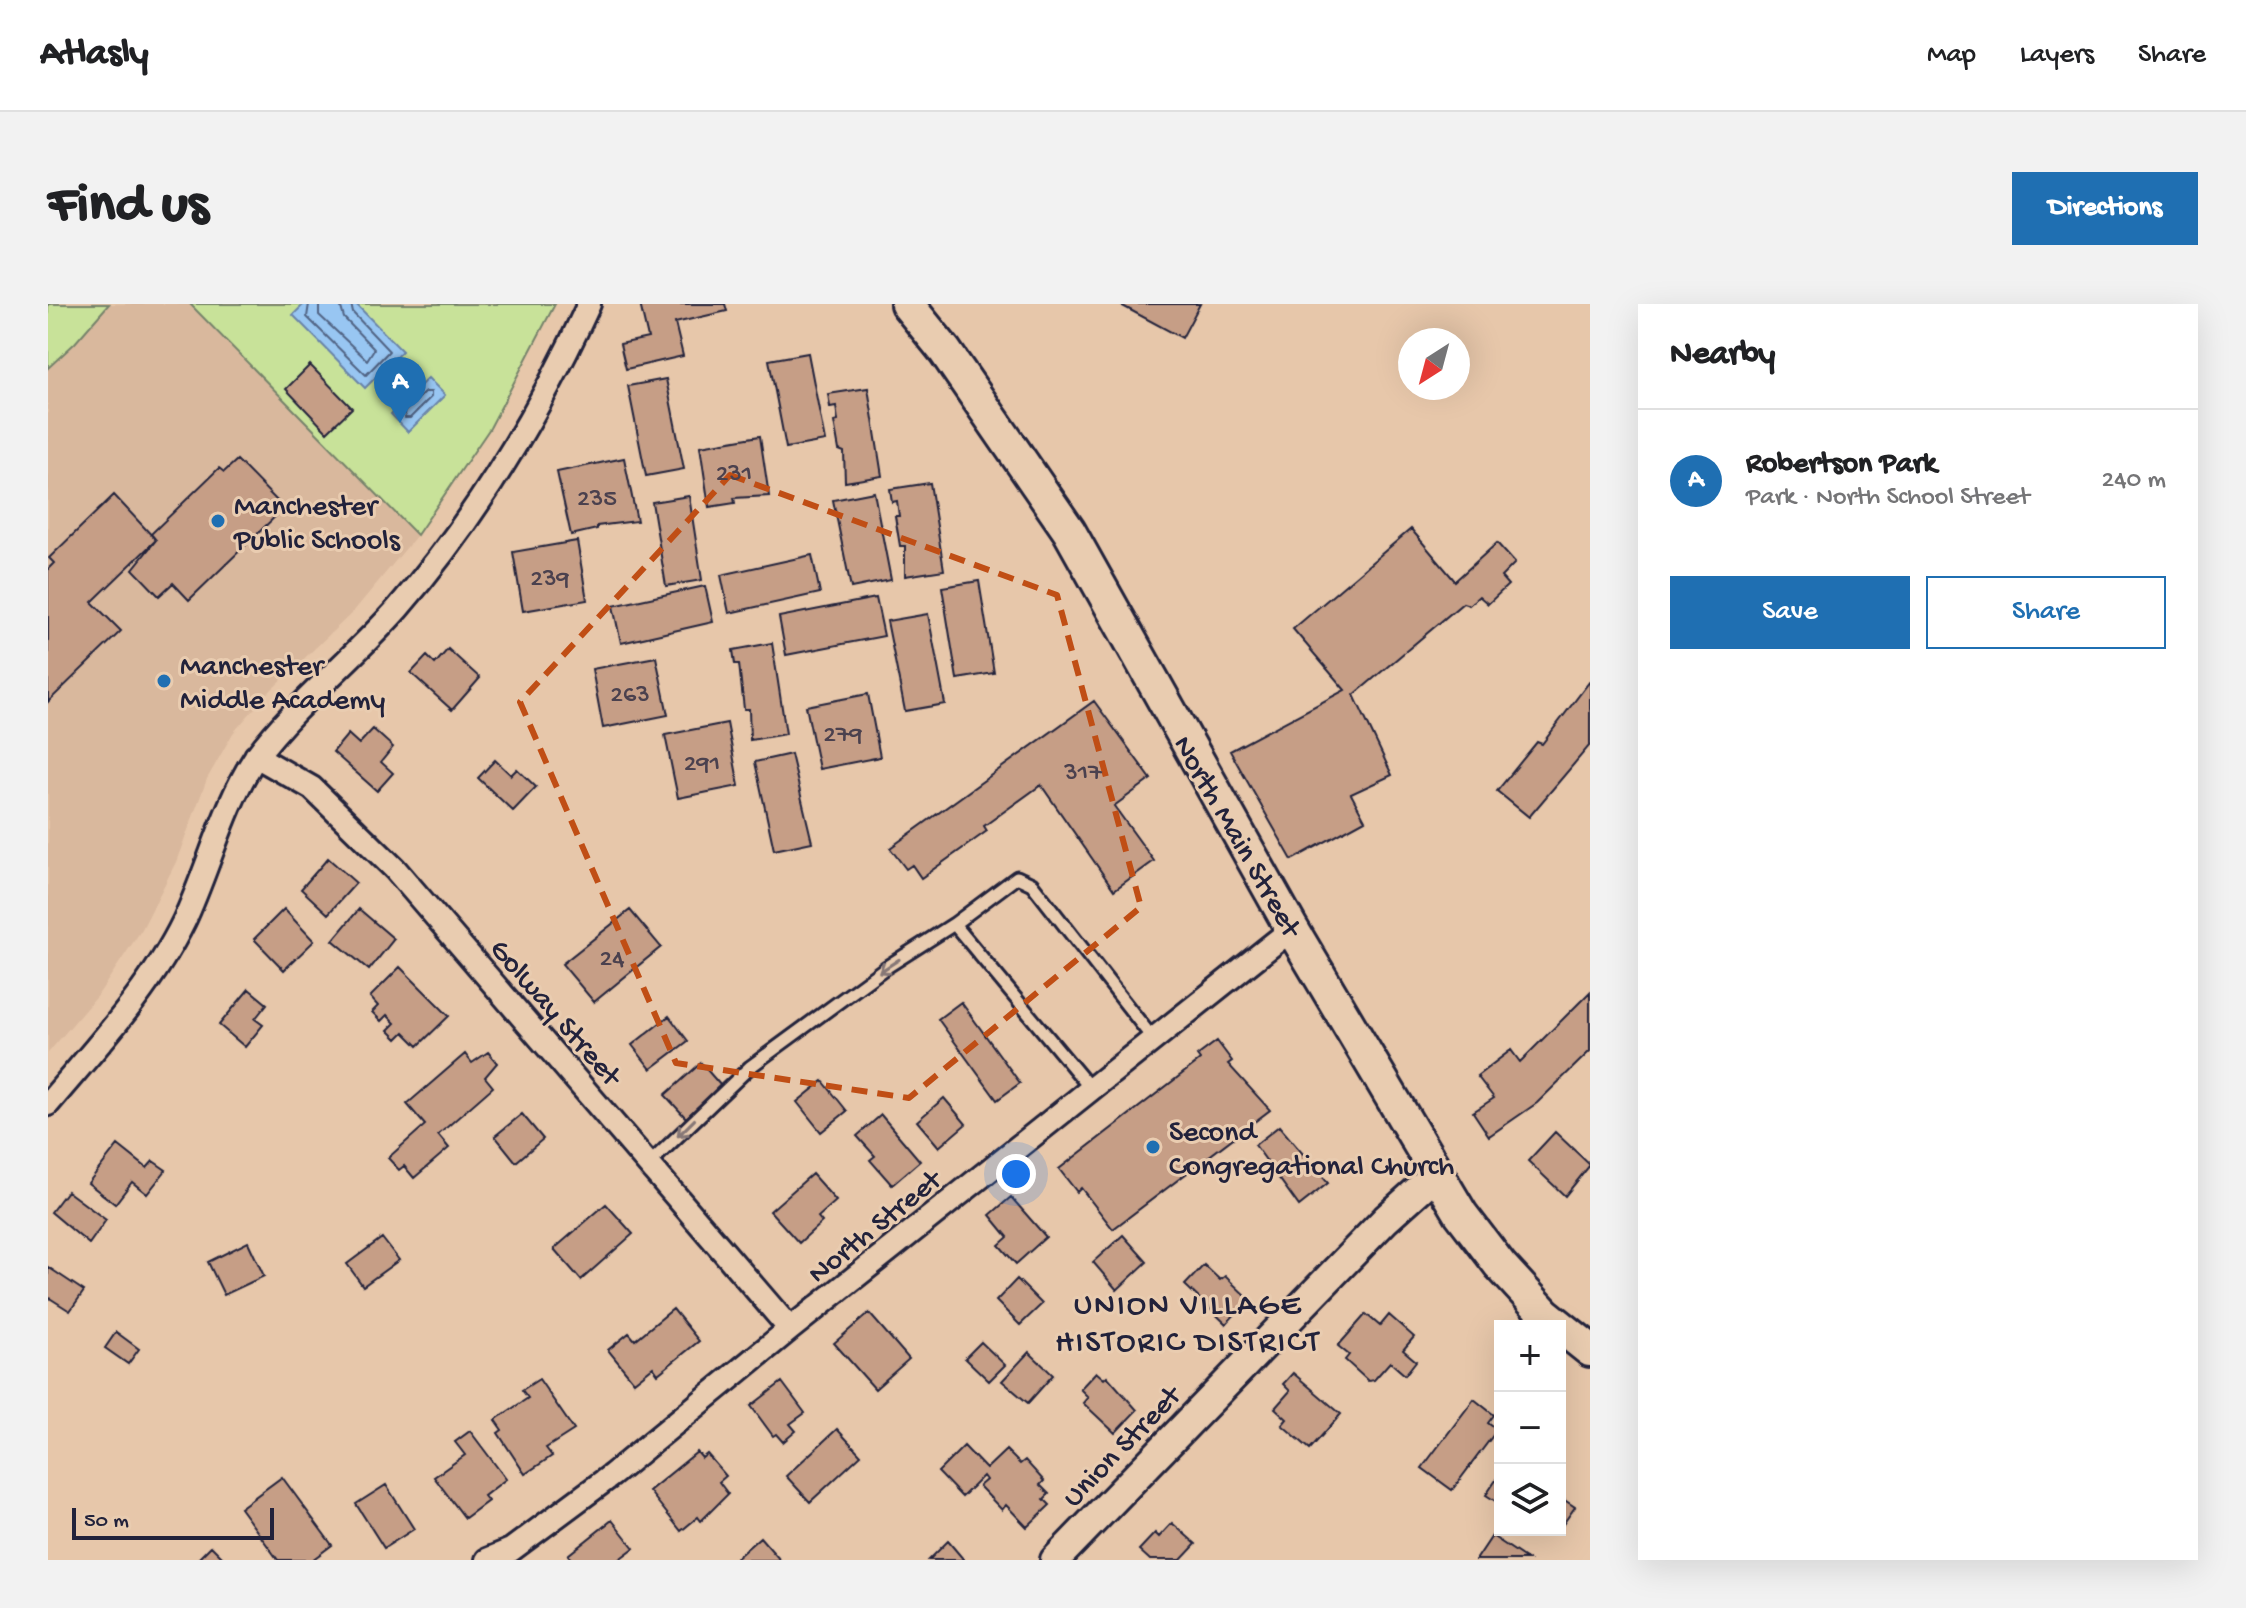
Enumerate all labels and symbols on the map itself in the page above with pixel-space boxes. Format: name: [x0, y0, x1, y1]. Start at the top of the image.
north arrow: [1398, 328, 1470, 400]
pin: A: [374, 357, 426, 423]
house number: 231: [716, 460, 752, 491]
house number: 235: [577, 485, 617, 516]
place label: Manchester Public Schools: [233, 491, 401, 560]
marker: Manchester Public Schools: [209, 512, 227, 530]
house number: 239: [530, 565, 570, 596]
place label: Manchester Middle Academy: [180, 651, 386, 720]
marker: Manchester Middle Academy: [155, 672, 173, 690]
house number: 263: [610, 681, 650, 712]
house number: 279: [823, 721, 863, 752]
street label: North Main Street: [1163, 730, 1308, 946]
house number: 291: [684, 750, 720, 781]
house number: 317: [1063, 759, 1103, 790]
street label: Golway Street: [480, 933, 629, 1097]
house number: 24: [599, 945, 625, 976]
one-way arrow: [878, 957, 900, 974]
place label: Second Congregational Church: [1169, 1117, 1454, 1186]
one-way arrow: [676, 1118, 696, 1137]
marker: Second Congregational Church: [1144, 1138, 1162, 1156]
your location: [996, 1154, 1036, 1194]
street label: North Street: [802, 1162, 952, 1293]
district label: UNION VILLAGE HISTORIC DISTRICT: [1055, 1288, 1321, 1363]
street label: Union Street: [1057, 1378, 1192, 1516]
scale bar: [72, 1504, 274, 1540]

